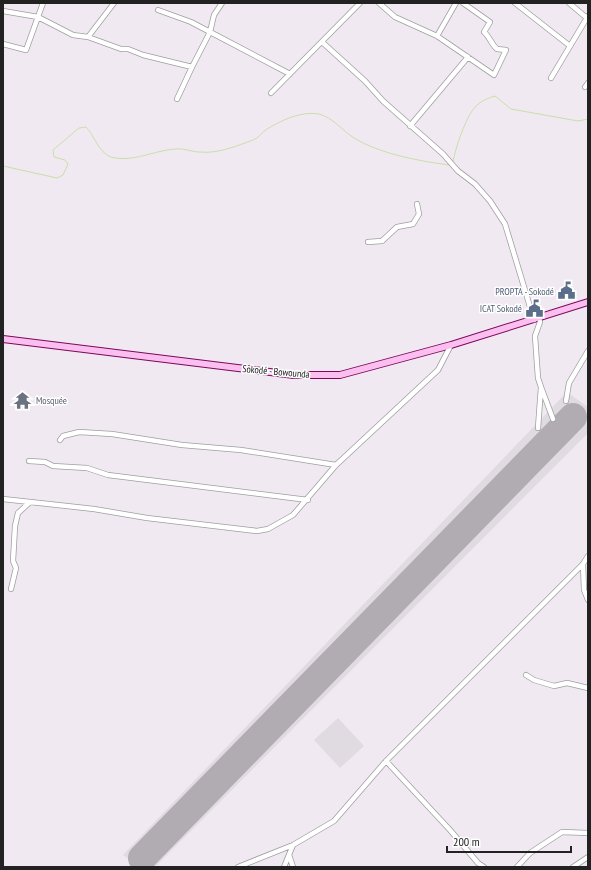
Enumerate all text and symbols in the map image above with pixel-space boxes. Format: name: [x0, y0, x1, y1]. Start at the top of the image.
public building icon: PROPTA - Sokodé: [557, 281, 577, 301]
place label: PROPTA - Sokodé: [495, 285, 554, 298]
public building icon: ICAT Sokodé: [525, 298, 545, 318]
place label: ICAT Sokodé: [480, 302, 522, 315]
street label: Sokodé - Bowounda: [242, 362, 310, 381]
temple icon: Mosquée: [13, 390, 33, 410]
place label: Mosquée: [36, 394, 67, 407]
scale bar: [447, 828, 571, 854]
text: 200 m: [453, 834, 480, 849]

